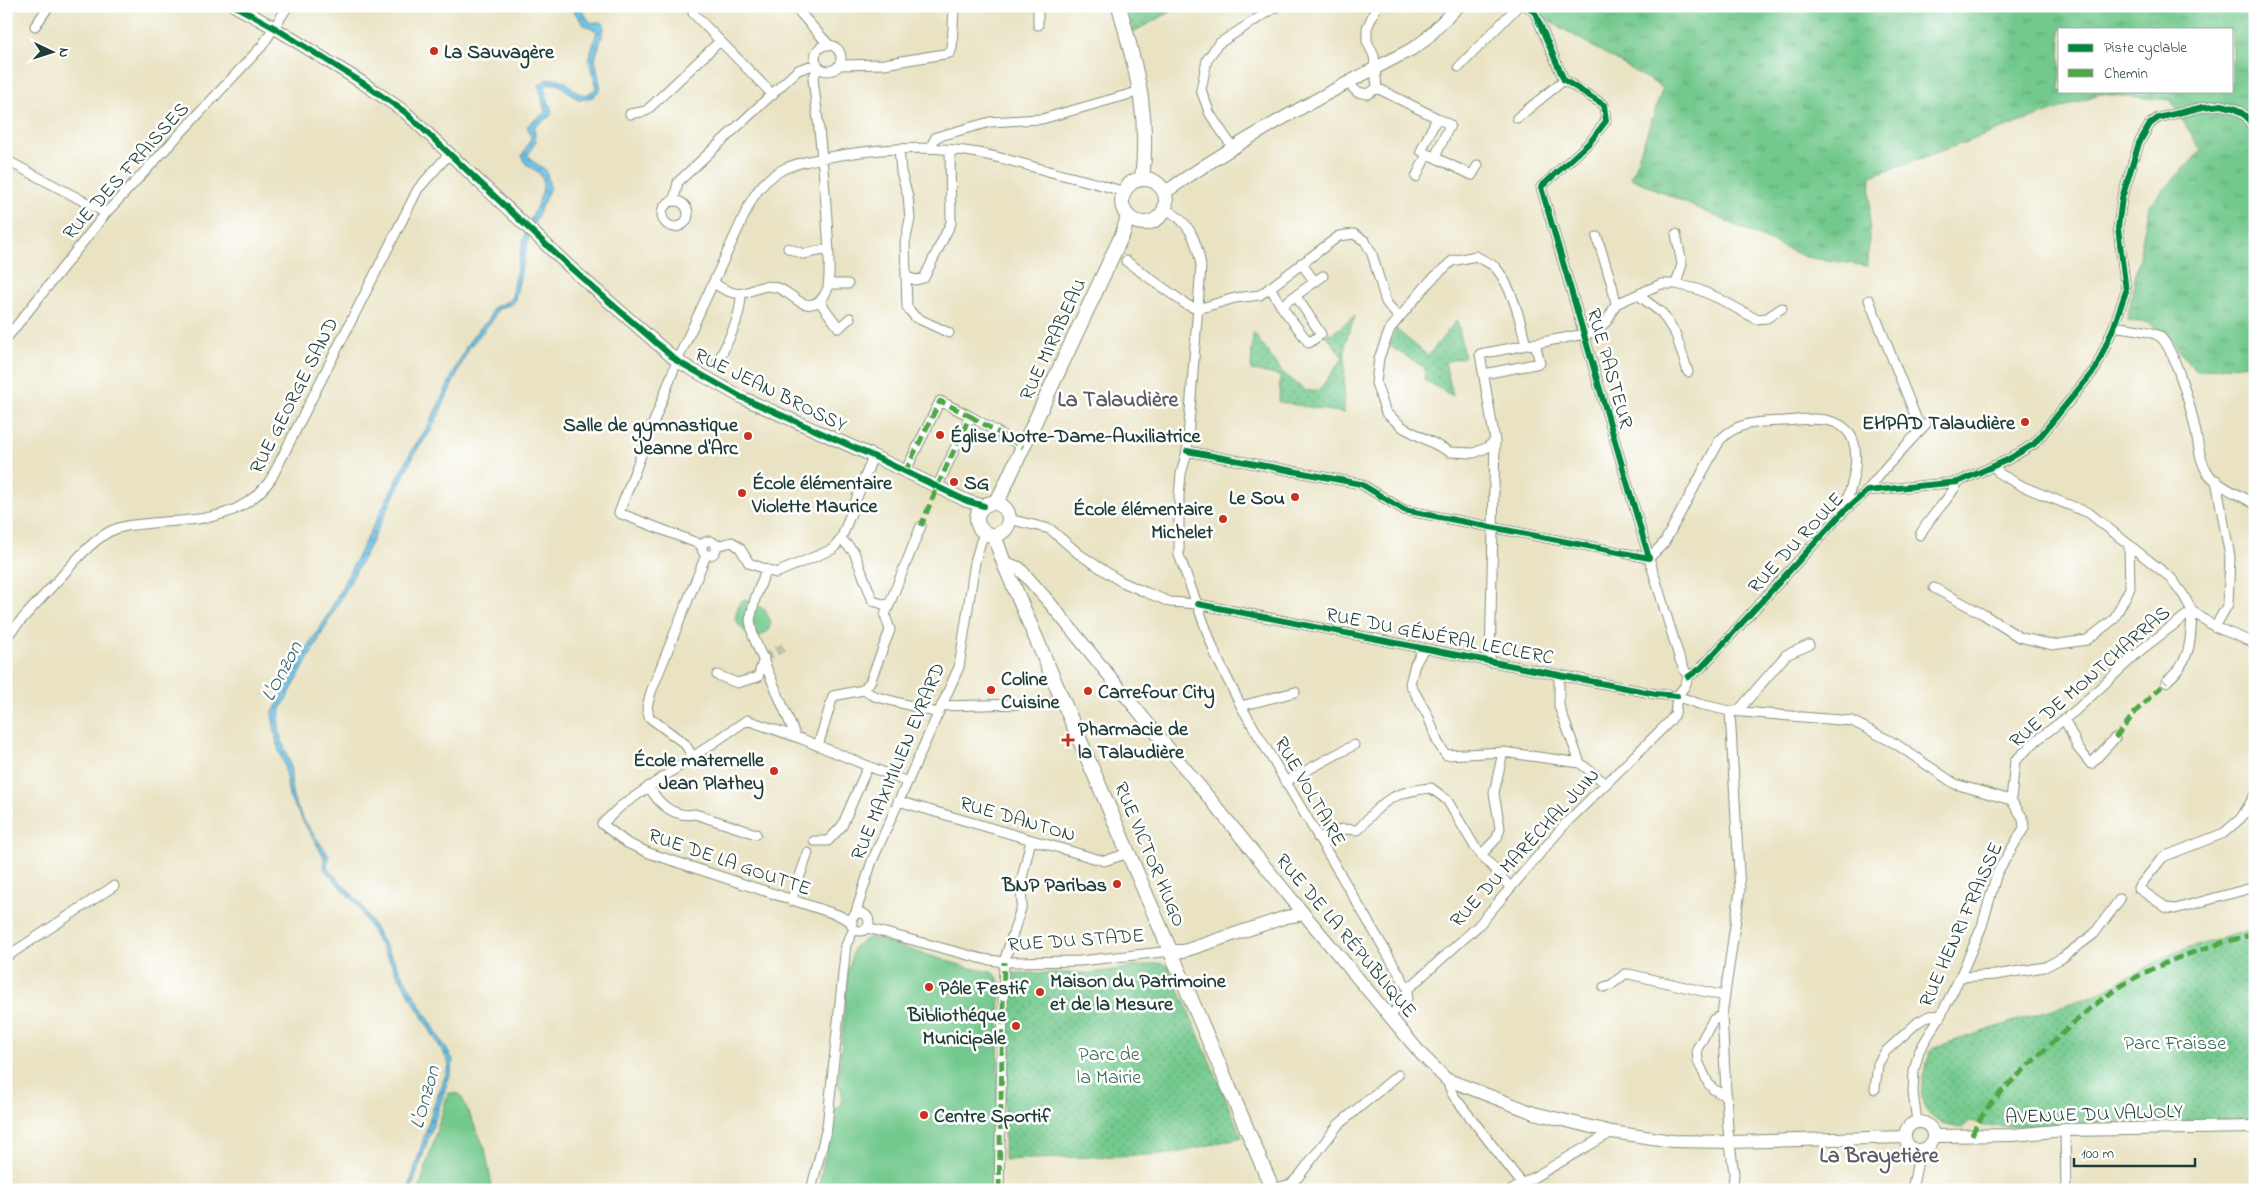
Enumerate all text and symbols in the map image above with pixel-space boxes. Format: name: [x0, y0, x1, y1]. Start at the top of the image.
north arrow: [28, 28, 78, 78]
legend: [2058, 28, 2234, 92]
text: Piste cyclable: [2104, 37, 2187, 60]
place label: La Sauvagère: [444, 39, 555, 69]
marker: La Sauvagère: [428, 45, 440, 57]
text: N: [53, 47, 74, 58]
text: Chemin: [2104, 63, 2148, 85]
street label: RUE DES FRAISSES: [57, 96, 197, 247]
street label: RUE MIRABEAU: [1013, 274, 1095, 406]
street label: RUE PASTEUR: [1578, 305, 1640, 433]
street label: RUE GEORGE SAND: [243, 313, 347, 479]
street label: RUE JEAN BROSSY: [689, 342, 851, 441]
district label: La Talaudière: [1058, 385, 1180, 417]
place label: EHPAD Talaudière: [1862, 410, 2016, 439]
place label: Salle de gymnastique Jeanne d'Arc: [563, 412, 739, 464]
marker: EHPAD Talaudière: [2019, 416, 2031, 428]
place label: Église Notre-Dame-Auxiliatrice: [950, 423, 1202, 453]
marker: Église Notre-Dame-Auxiliatrice: [934, 429, 946, 441]
marker: Salle de gymnastique Jeanne d'Arc: [742, 430, 754, 442]
place label: École élémentaire Violette Maurice: [751, 470, 893, 522]
place label: SG: [964, 470, 990, 499]
marker: SG: [948, 476, 960, 488]
place label: Le Sou: [1229, 485, 1285, 514]
street label: RUE DU ROULE: [1742, 486, 1852, 601]
marker: École élémentaire Violette Maurice: [736, 487, 748, 499]
marker: Le Sou: [1289, 491, 1301, 503]
place label: École élémentaire Michelet: [1073, 496, 1214, 548]
marker: École élémentaire Michelet: [1217, 513, 1229, 525]
street label: RUE DE MONTCHARRAS: [2004, 600, 2178, 756]
street label: RUE DU GÉNÉRAL LECLERC: [1323, 601, 1556, 674]
water label: L'Onzon: [254, 636, 311, 707]
street label: RUE MAXIMILIEN EVRARD: [845, 659, 954, 865]
place label: Coline Cuisine: [1001, 666, 1061, 718]
place label: Carrefour City: [1098, 679, 1215, 709]
marker: Coline Cuisine: [985, 684, 997, 696]
marker: Carrefour City: [1082, 685, 1094, 697]
place label: Pharmacie de la Talaudière: [1078, 716, 1189, 768]
street label: RUE VOLTAIRE: [1266, 732, 1352, 853]
marker: Pharmacie de la Talaudière: [1062, 734, 1074, 746]
place label: École maternelle Jean Plathey: [633, 747, 765, 800]
street label: RUE DU MARÉCHAL JUIN: [1444, 762, 1608, 935]
marker: École maternelle Jean Plathey: [768, 765, 780, 777]
street label: RUE VICTOR HUGO: [1105, 778, 1192, 932]
street label: RUE DANTON: [956, 790, 1079, 851]
street label: RUE DE LA GOUTTE: [644, 822, 814, 905]
street label: RUE HENRI FRAISSE: [1913, 838, 2012, 1012]
street label: RUE DE LA RÉPUBLIQUE: [1268, 848, 1423, 1025]
place label: BNP Paribas: [1001, 872, 1107, 901]
marker: BNP Paribas: [1111, 878, 1123, 890]
street label: RUE DU STADE: [1007, 922, 1145, 961]
place label: Maison du Patrimoine et de la Mesure: [1050, 968, 1227, 1020]
place label: Pôle Festif: [939, 975, 1029, 1004]
marker: Pôle Festif: [923, 981, 935, 993]
marker: Maison du Patrimoine et de la Mesure: [1034, 986, 1046, 998]
place label: Bibliothéque Municipale: [907, 1002, 1007, 1054]
marker: Bibliothéque Municipale: [1010, 1020, 1022, 1032]
park label: Parc Fraisse: [2124, 1030, 2226, 1059]
park label: Parc de la Mairie: [1077, 1041, 1141, 1093]
water label: L'Onzon: [403, 1062, 449, 1133]
street label: AVENUE DU VALJOLY: [2005, 1098, 2184, 1133]
place label: Centre Sportif: [934, 1103, 1051, 1132]
marker: Centre Sportif: [918, 1109, 930, 1121]
scale bar: [2074, 1136, 2195, 1168]
district label: La Brayetière: [1820, 1141, 1940, 1174]
text: 100 m: [2081, 1143, 2114, 1165]

